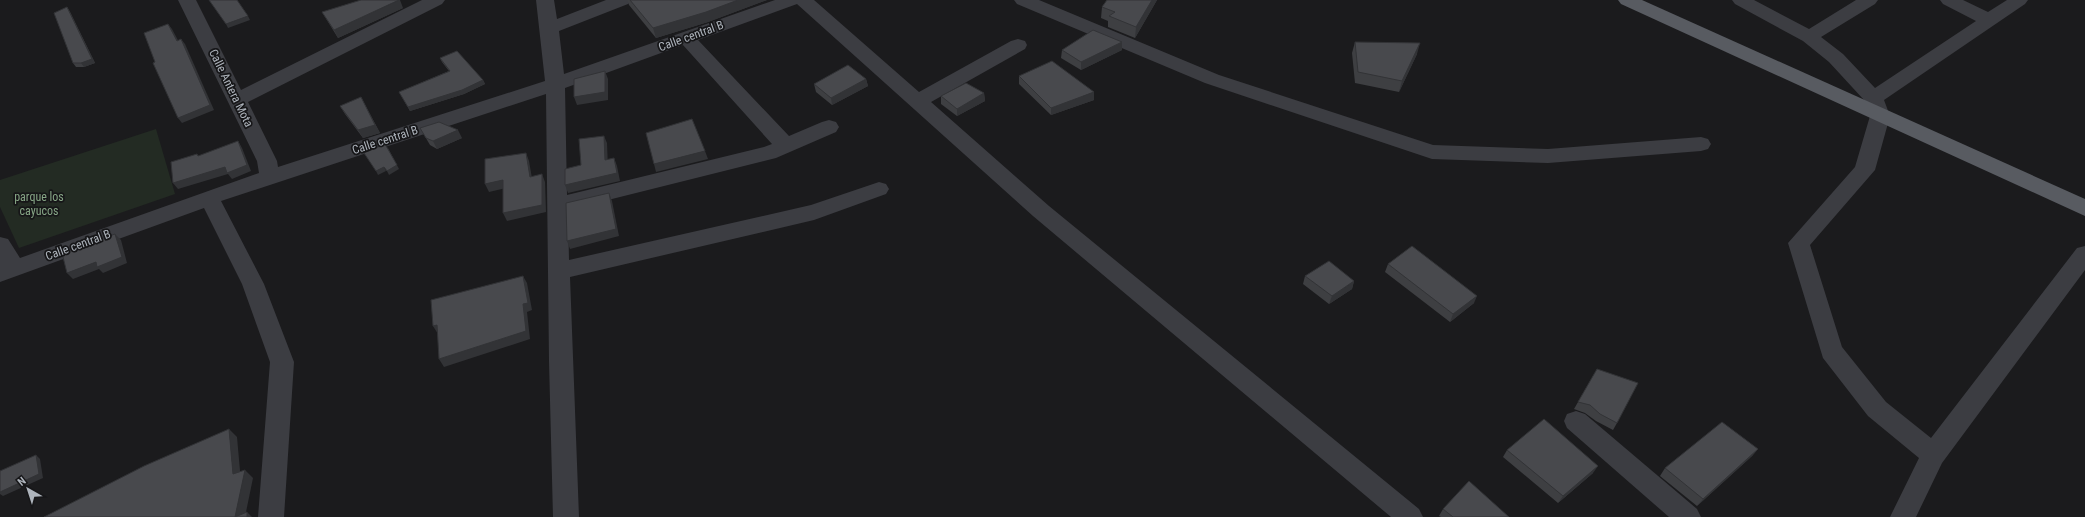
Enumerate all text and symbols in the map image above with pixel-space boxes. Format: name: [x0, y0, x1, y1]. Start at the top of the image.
street label: Calle central B: [657, 18, 725, 54]
street label: Calle Antera Mota: [206, 47, 256, 129]
street label: Calle central B: [350, 123, 420, 157]
park label: parque los cayucos: [14, 190, 64, 218]
street label: Calle central B: [44, 227, 112, 263]
north arrow: [8, 469, 48, 509]
text: N: [15, 474, 29, 489]

